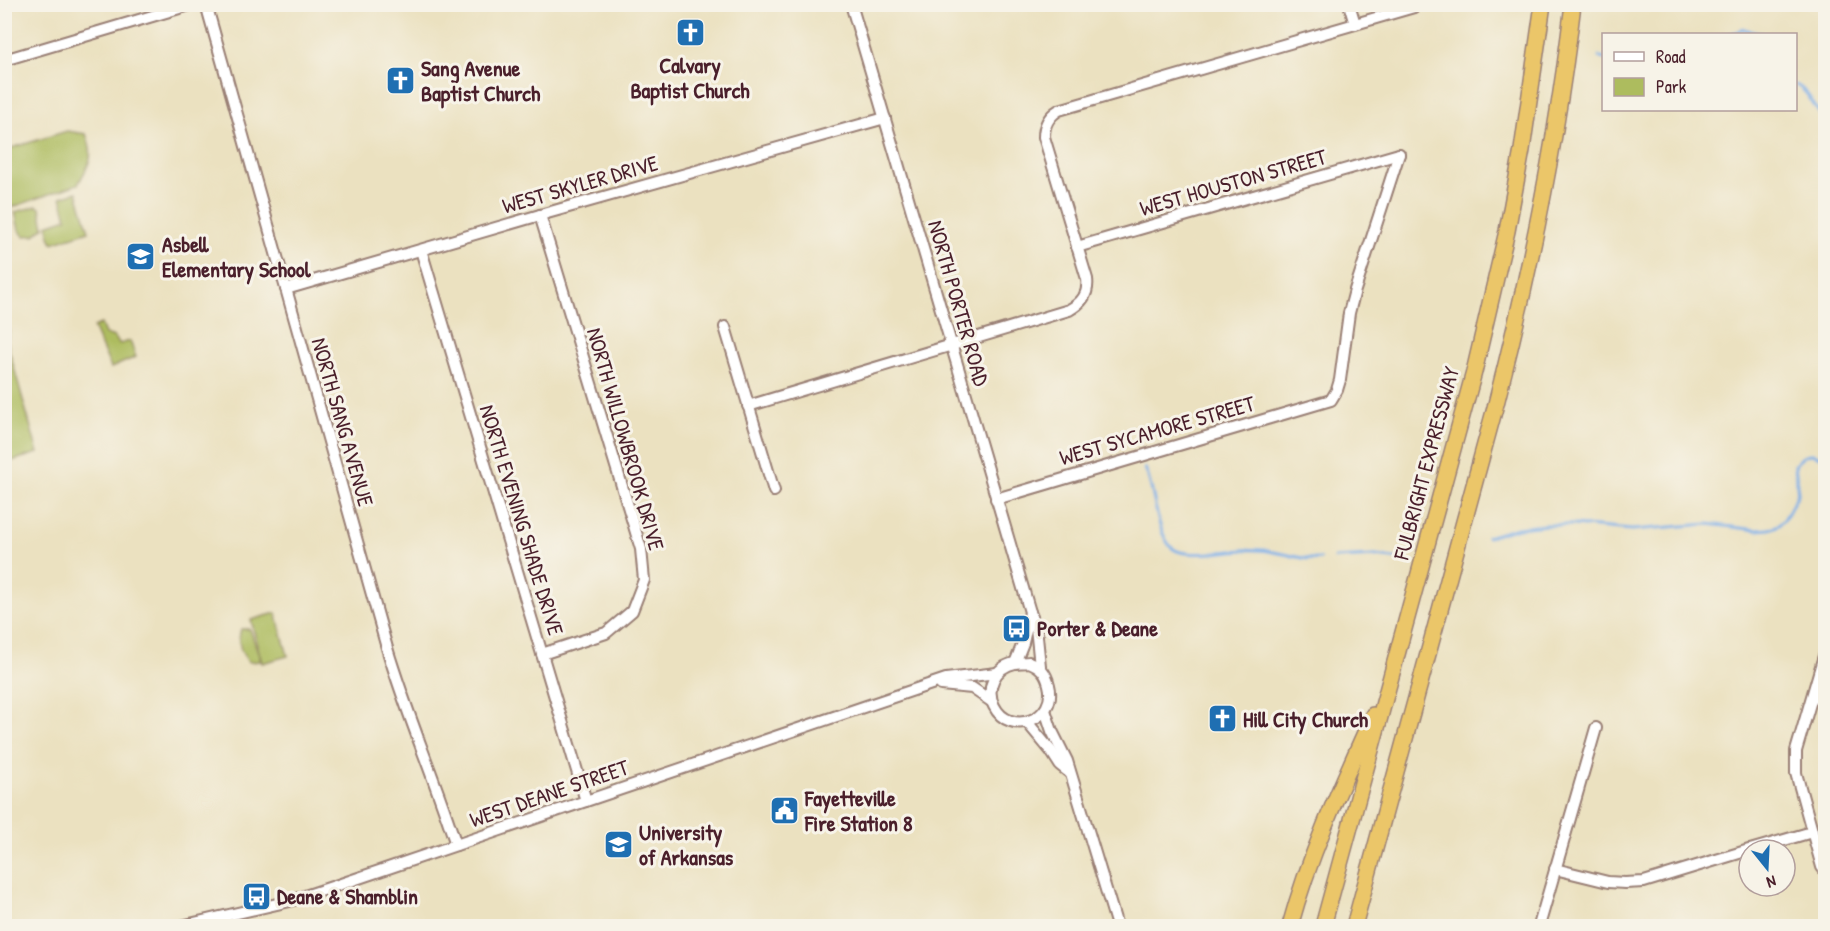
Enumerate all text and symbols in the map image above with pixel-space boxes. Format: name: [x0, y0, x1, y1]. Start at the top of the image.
church icon: Calvary Baptist Church: [674, 17, 706, 49]
legend: [1602, 33, 1797, 111]
text: Road: [1656, 44, 1686, 69]
place label: Calvary Baptist Church: [630, 50, 750, 106]
place label: Sang Avenue Baptist Church: [421, 53, 541, 109]
church icon: Sang Avenue Baptist Church: [384, 65, 416, 97]
text: Park: [1656, 74, 1687, 99]
street label: WEST HOUSTON STREET: [1136, 141, 1331, 223]
street label: WEST SKYLER DRIVE: [499, 147, 662, 221]
street label: NORTH PORTER ROAD: [921, 217, 997, 390]
place label: Asbell Elementary School: [162, 229, 312, 285]
school or university icon: Asbell Elementary School: [125, 241, 157, 273]
street label: NORTH WILLOWBROOK DRIVE: [580, 324, 672, 554]
street label: NORTH SANG AVENUE: [305, 334, 381, 510]
street label: FULBRIGHT EXPRESSWAY: [1386, 363, 1466, 564]
street label: WEST SYCAMORE STREET: [1056, 388, 1259, 472]
street label: NORTH EVENING SHADE DRIVE: [473, 401, 571, 639]
bus stop icon: Porter & Deane: [1000, 612, 1032, 644]
place label: Porter & Deane: [1037, 613, 1158, 643]
church icon: Hill City Church: [1206, 703, 1238, 735]
place label: Hill City Church: [1243, 704, 1369, 735]
street label: WEST DEANE STREET: [466, 752, 633, 834]
place label: Fayetteville Fire Station 8: [804, 783, 913, 838]
public building icon: Fayetteville Fire Station 8: [768, 795, 800, 827]
place label: University of Arkansas: [639, 817, 734, 872]
school or university icon: University of Arkansas: [602, 829, 634, 861]
north arrow: [1737, 838, 1797, 898]
text: N: [1764, 870, 1779, 894]
bus stop icon: Deane & Shamblin: [240, 880, 272, 912]
place label: Deane & Shamblin: [277, 881, 418, 911]

